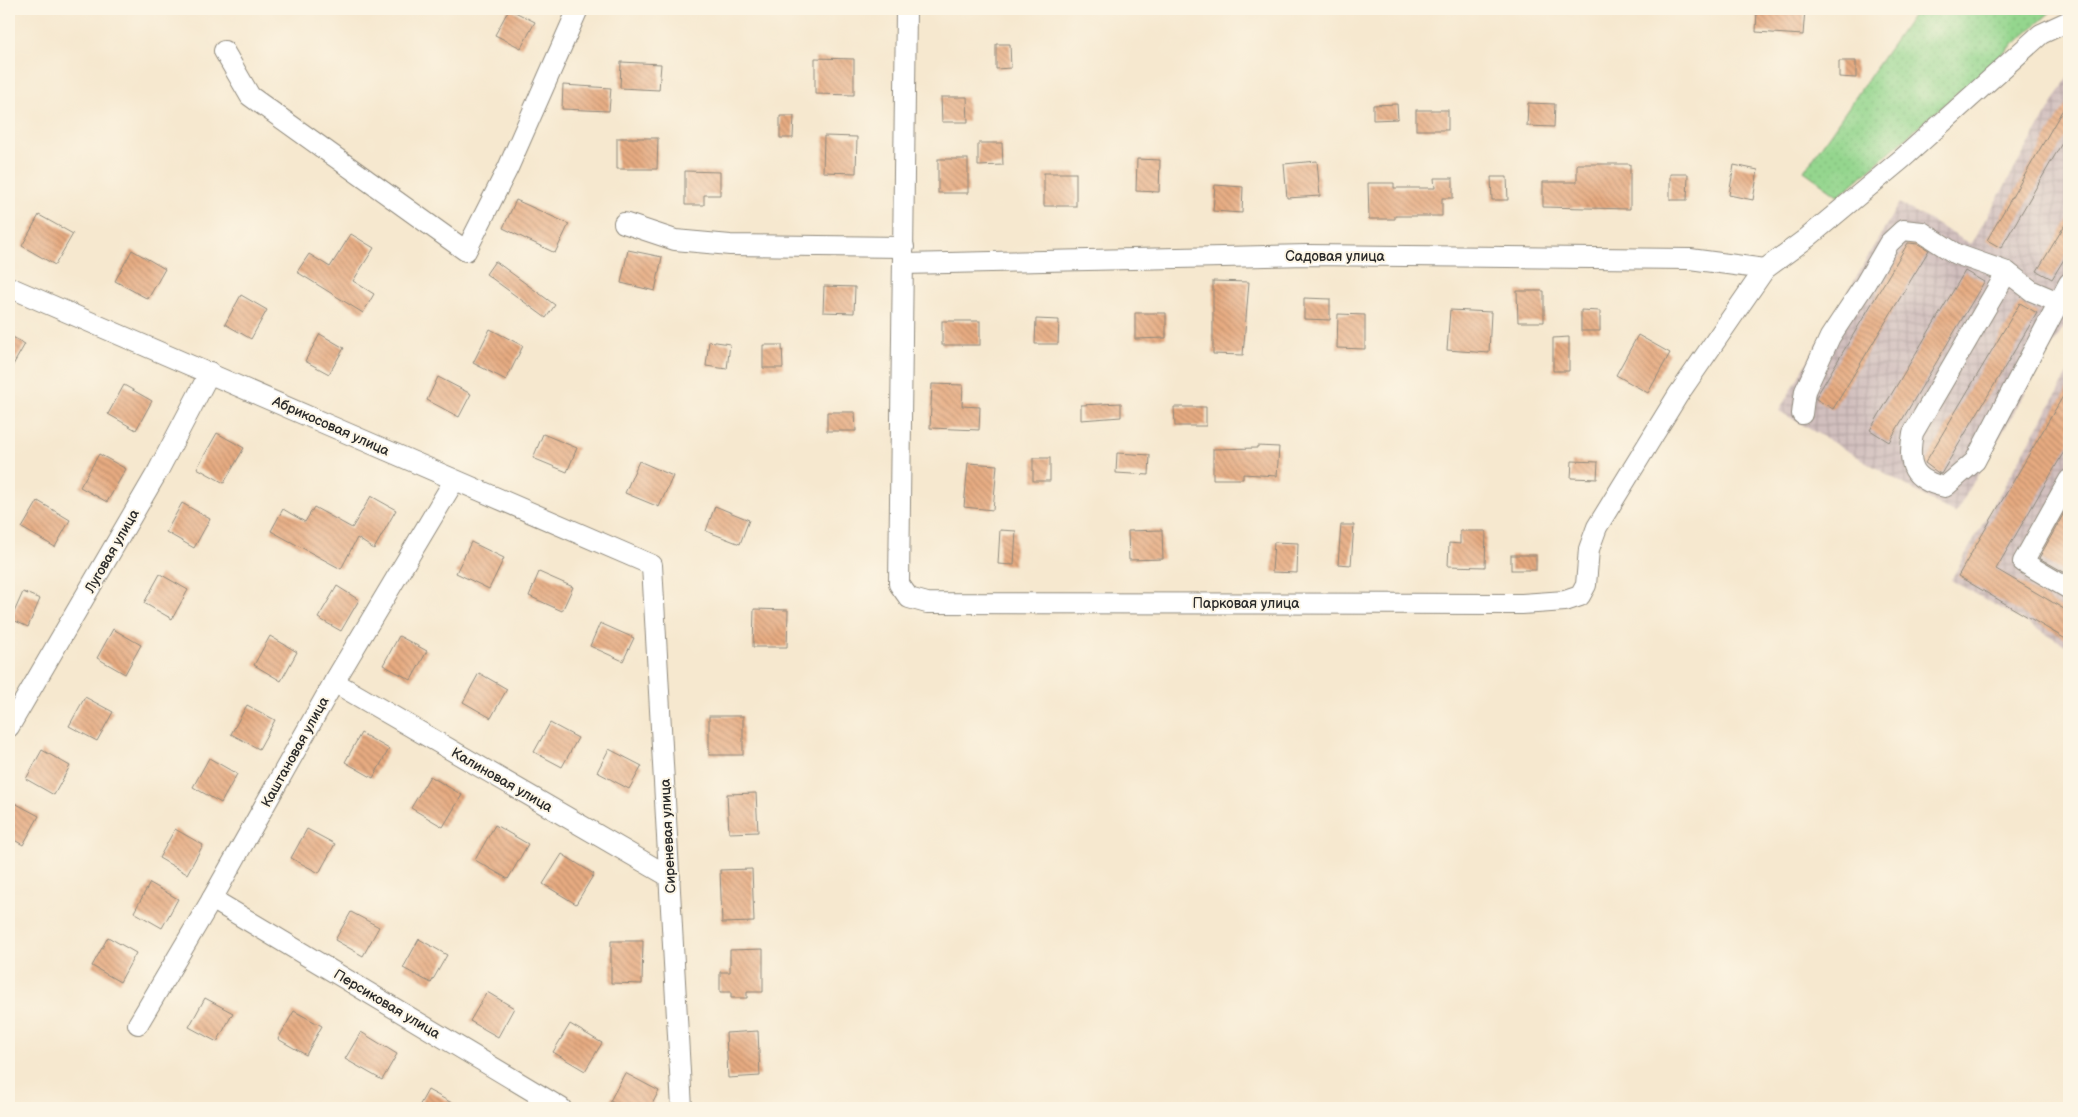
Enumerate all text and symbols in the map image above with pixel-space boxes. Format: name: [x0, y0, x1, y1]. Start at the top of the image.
street label: Садовая улица: [1285, 248, 1385, 265]
street label: Абрикосовая улица: [269, 392, 393, 460]
street label: Луговая улица: [81, 506, 143, 597]
street label: Парковая улица: [1192, 595, 1300, 612]
street label: Каштановая улица: [258, 693, 333, 810]
street label: Калиновая улица: [448, 744, 556, 816]
street label: Сиреневая улица: [656, 778, 679, 894]
street label: Персиковая улица: [331, 965, 444, 1043]

